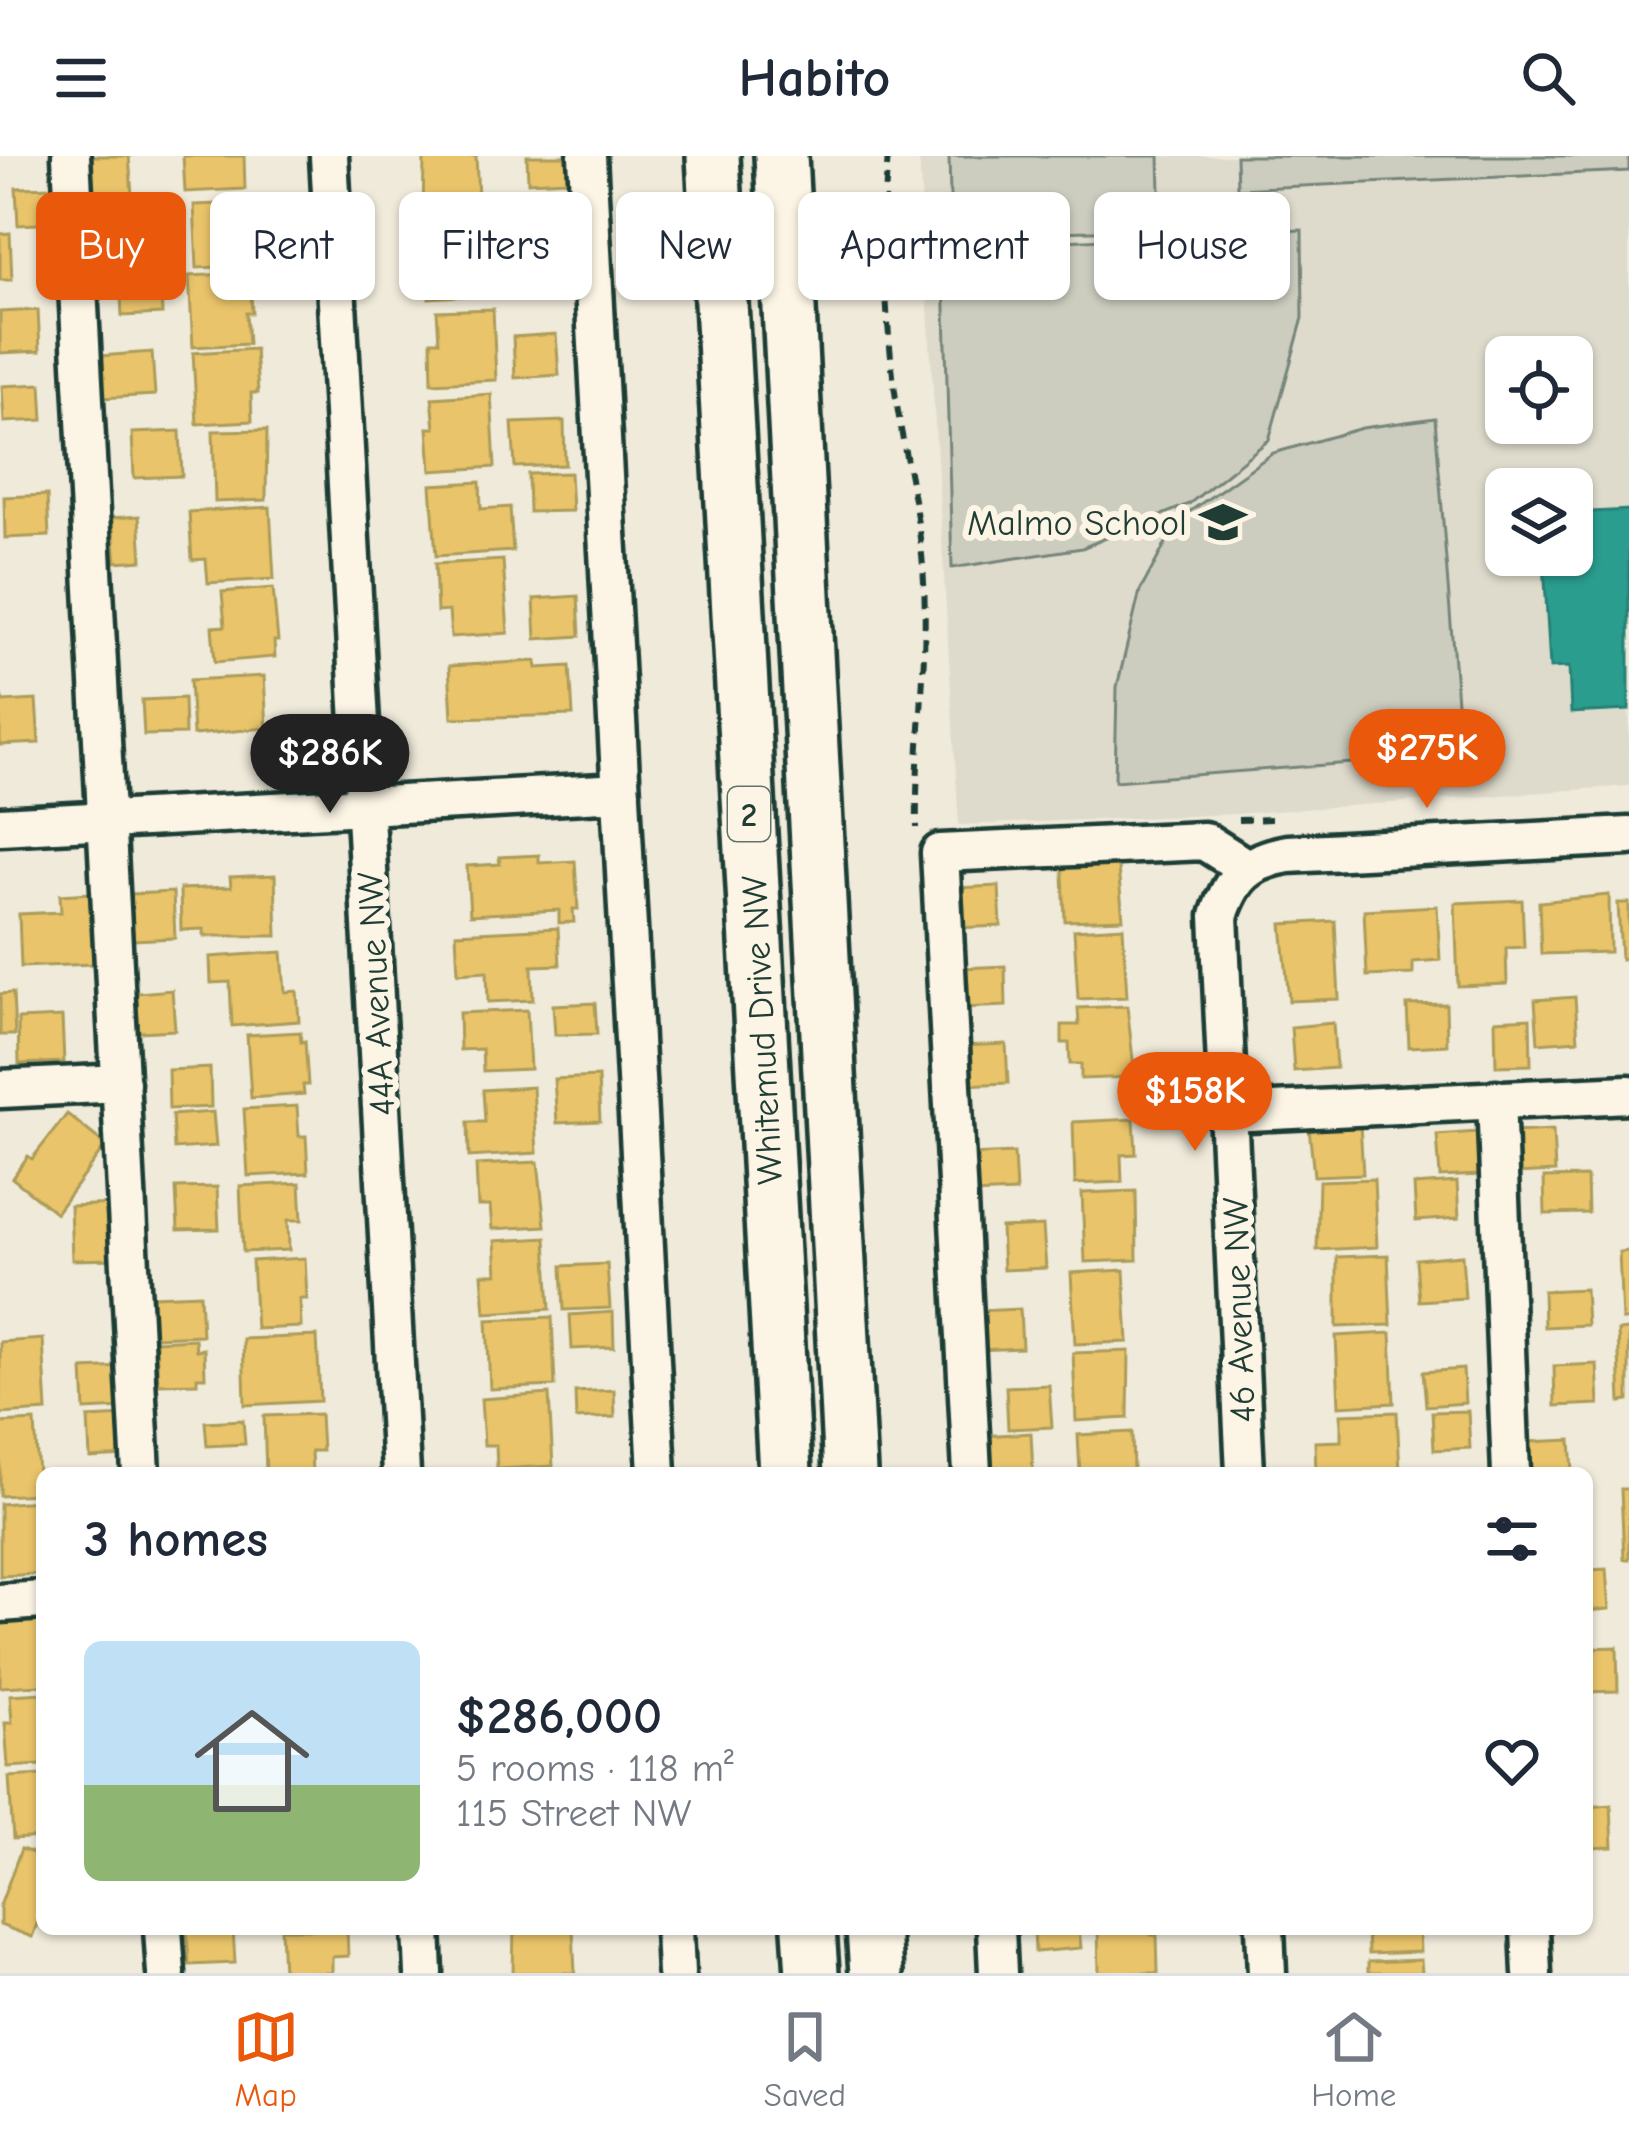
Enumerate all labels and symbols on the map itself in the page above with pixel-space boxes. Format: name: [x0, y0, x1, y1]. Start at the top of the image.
school or university icon: Malmo School: [1198, 497, 1248, 547]
place label: Malmo School: [967, 503, 1187, 544]
pin: $275K: [1343, 709, 1511, 811]
pin: $286K: [246, 714, 414, 816]
road number: 2: [728, 787, 770, 841]
street label: 44A Avenue NW: [350, 871, 403, 1117]
street label: Whitemud Drive NW: [734, 874, 791, 1186]
pin: $158K: [1111, 1052, 1279, 1154]
street label: 46 Avenue NW: [1215, 1197, 1264, 1423]

